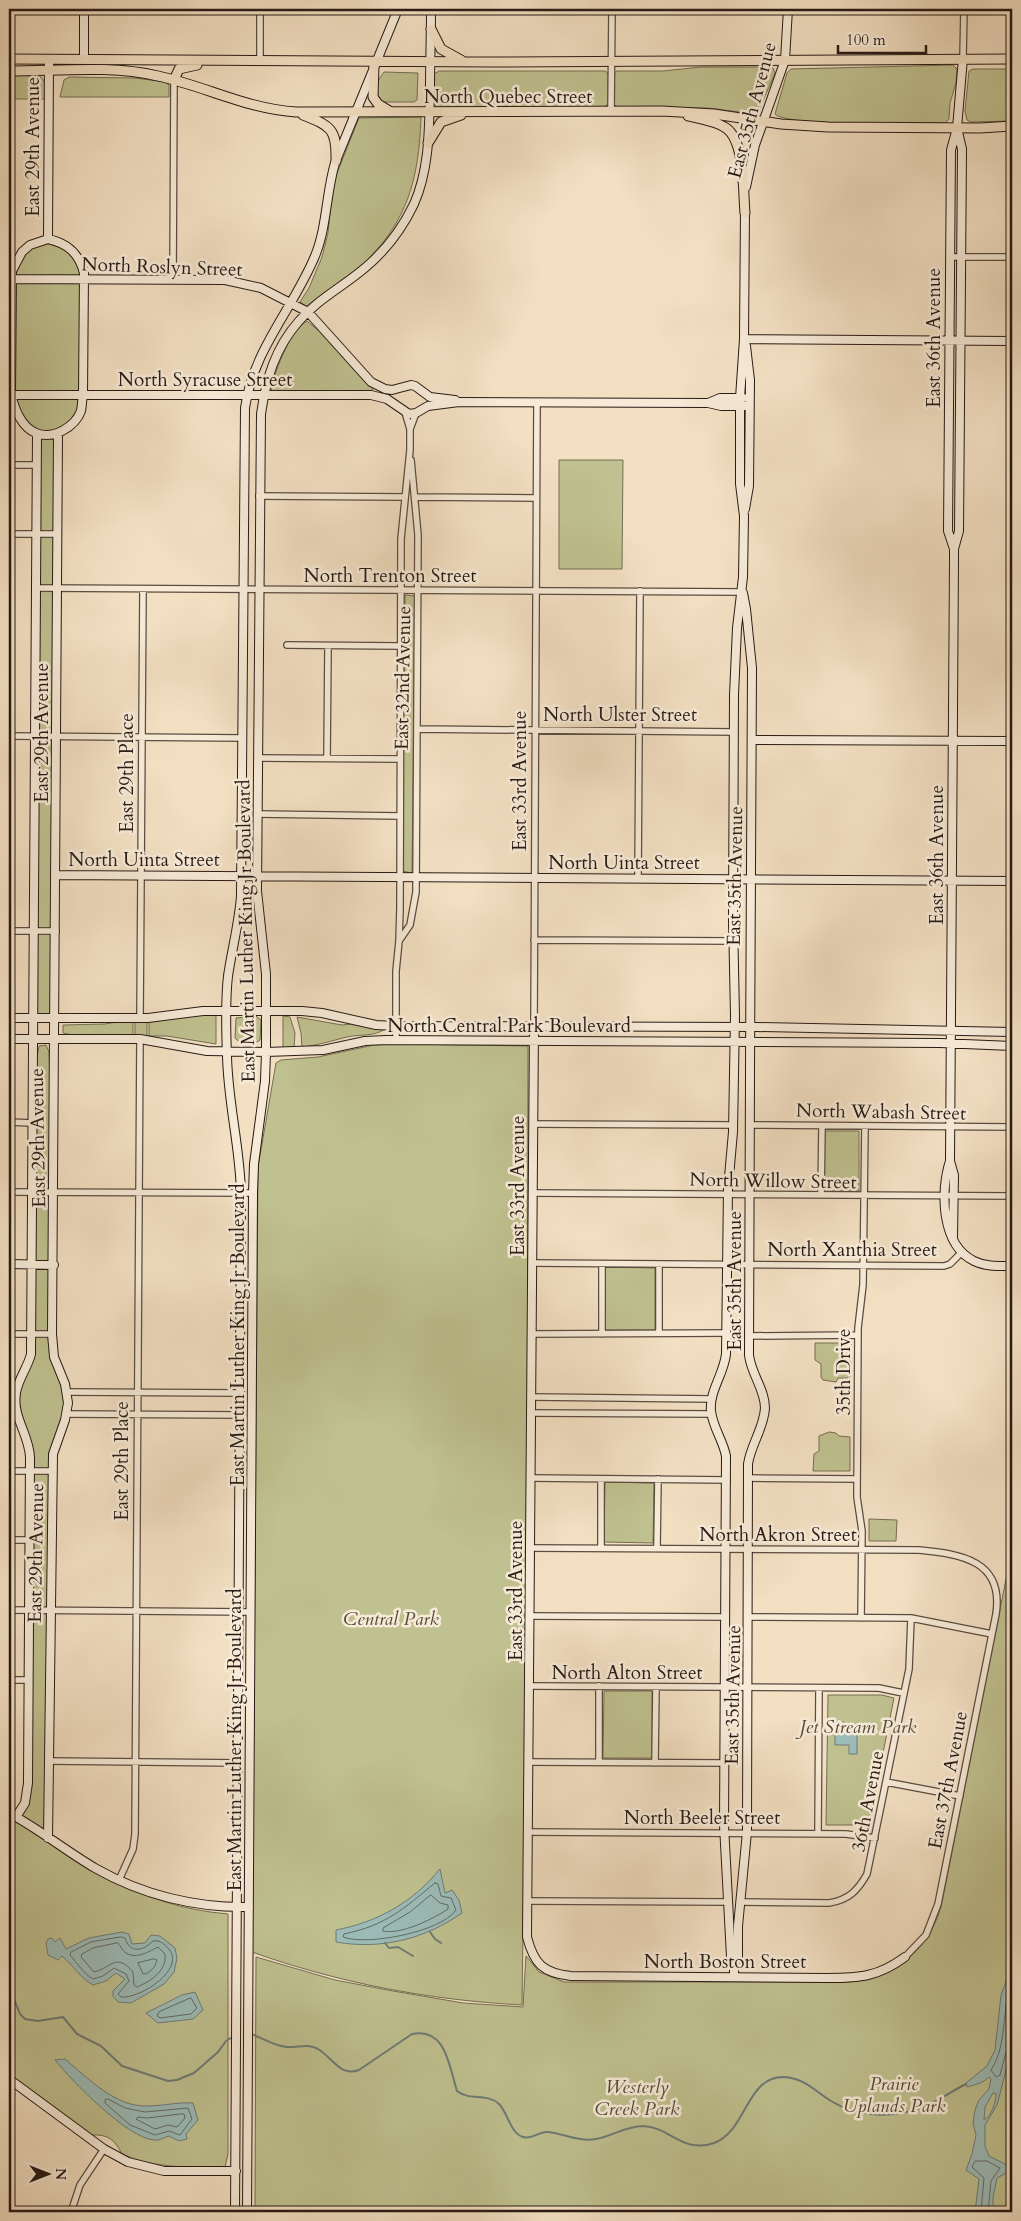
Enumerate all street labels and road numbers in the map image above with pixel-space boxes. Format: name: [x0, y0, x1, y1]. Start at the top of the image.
street label: East 35th Avenue: [721, 39, 783, 181]
street label: East 29th Avenue: [20, 77, 46, 217]
street label: North Quebec Street: [424, 84, 592, 110]
street label: North Roslyn Street: [81, 251, 243, 283]
street label: East 36th Avenue: [921, 268, 947, 408]
street label: North Syracuse Street: [118, 367, 292, 393]
street label: North Trenton Street: [303, 563, 477, 589]
street label: East 32nd Avenue: [389, 606, 417, 750]
street label: East 29th Avenue: [29, 663, 55, 803]
street label: North Ulster Street: [543, 702, 697, 728]
street label: East 33rd Avenue: [507, 711, 533, 851]
street label: East 29th Place: [114, 713, 140, 833]
street label: East Martin Luther King Jr Boulevard: [230, 779, 262, 1083]
street label: East 36th Avenue: [924, 785, 950, 925]
street label: East 35th Avenue: [721, 806, 749, 946]
street label: North Uinta Street: [68, 847, 220, 873]
street label: North Uinta Street: [548, 850, 700, 876]
street label: North Central Park Boulevard: [387, 1013, 631, 1039]
street label: East 29th Avenue: [24, 1068, 52, 1208]
street label: North Wabash Street: [796, 1098, 966, 1126]
street label: East 33rd Avenue: [505, 1116, 531, 1256]
street label: North Willow Street: [689, 1167, 857, 1195]
street label: East Martin Luther King Jr Boulevard: [225, 1183, 251, 1487]
street label: East 35th Avenue: [722, 1211, 748, 1351]
street label: North Xanthia Street: [767, 1237, 937, 1263]
street label: 35th Drive: [831, 1329, 857, 1415]
street label: East 29th Place: [109, 1401, 135, 1521]
street label: East 29th Avenue: [22, 1483, 50, 1623]
street label: East 33rd Avenue: [503, 1521, 529, 1661]
street label: North Akron Street: [699, 1522, 857, 1548]
street label: East Martin Luther King Jr Boulevard: [222, 1588, 248, 1892]
street label: East 35th Avenue: [719, 1625, 747, 1765]
street label: North Alton Street: [551, 1660, 703, 1686]
street label: East 37th Avenue: [922, 1709, 974, 1851]
street label: 36th Avenue: [845, 1748, 891, 1854]
street label: North Beeler Street: [624, 1805, 780, 1831]
street label: North Boston Street: [644, 1949, 806, 1975]

